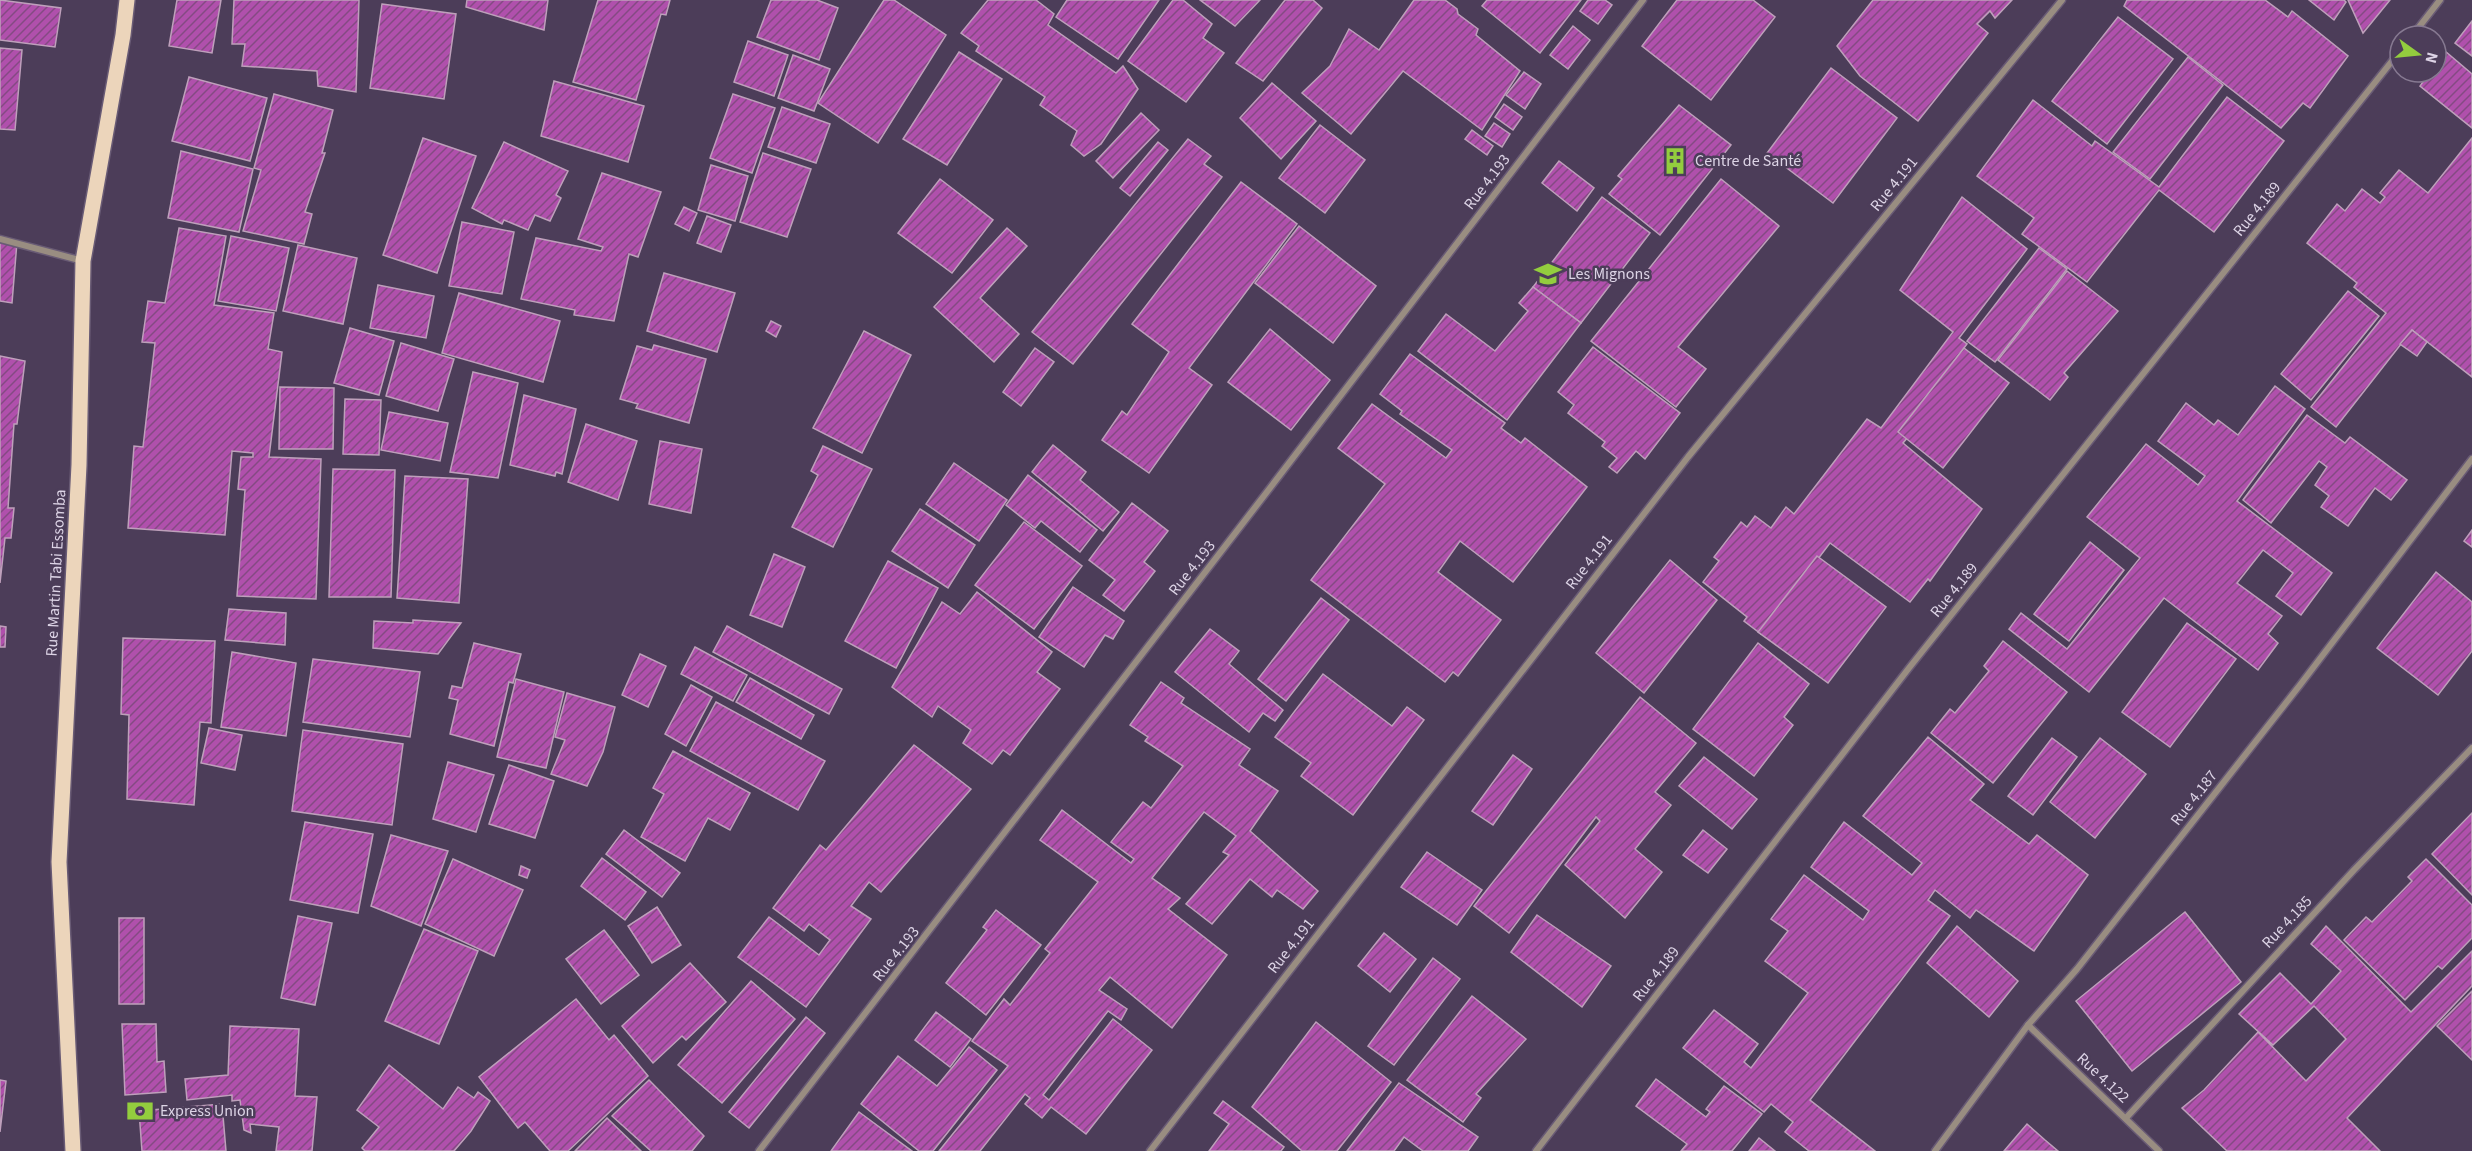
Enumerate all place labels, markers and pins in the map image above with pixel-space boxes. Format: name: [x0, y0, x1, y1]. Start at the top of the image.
building icon: Centre de Santé: [1660, 146, 1690, 176]
place label: Centre de Santé: [1695, 150, 1801, 172]
school or university icon: Les Mignons: [1533, 259, 1563, 289]
place label: Les Mignons: [1568, 263, 1650, 285]
bank icon: Express Union: [125, 1096, 155, 1126]
place label: Express Union: [160, 1100, 254, 1122]

